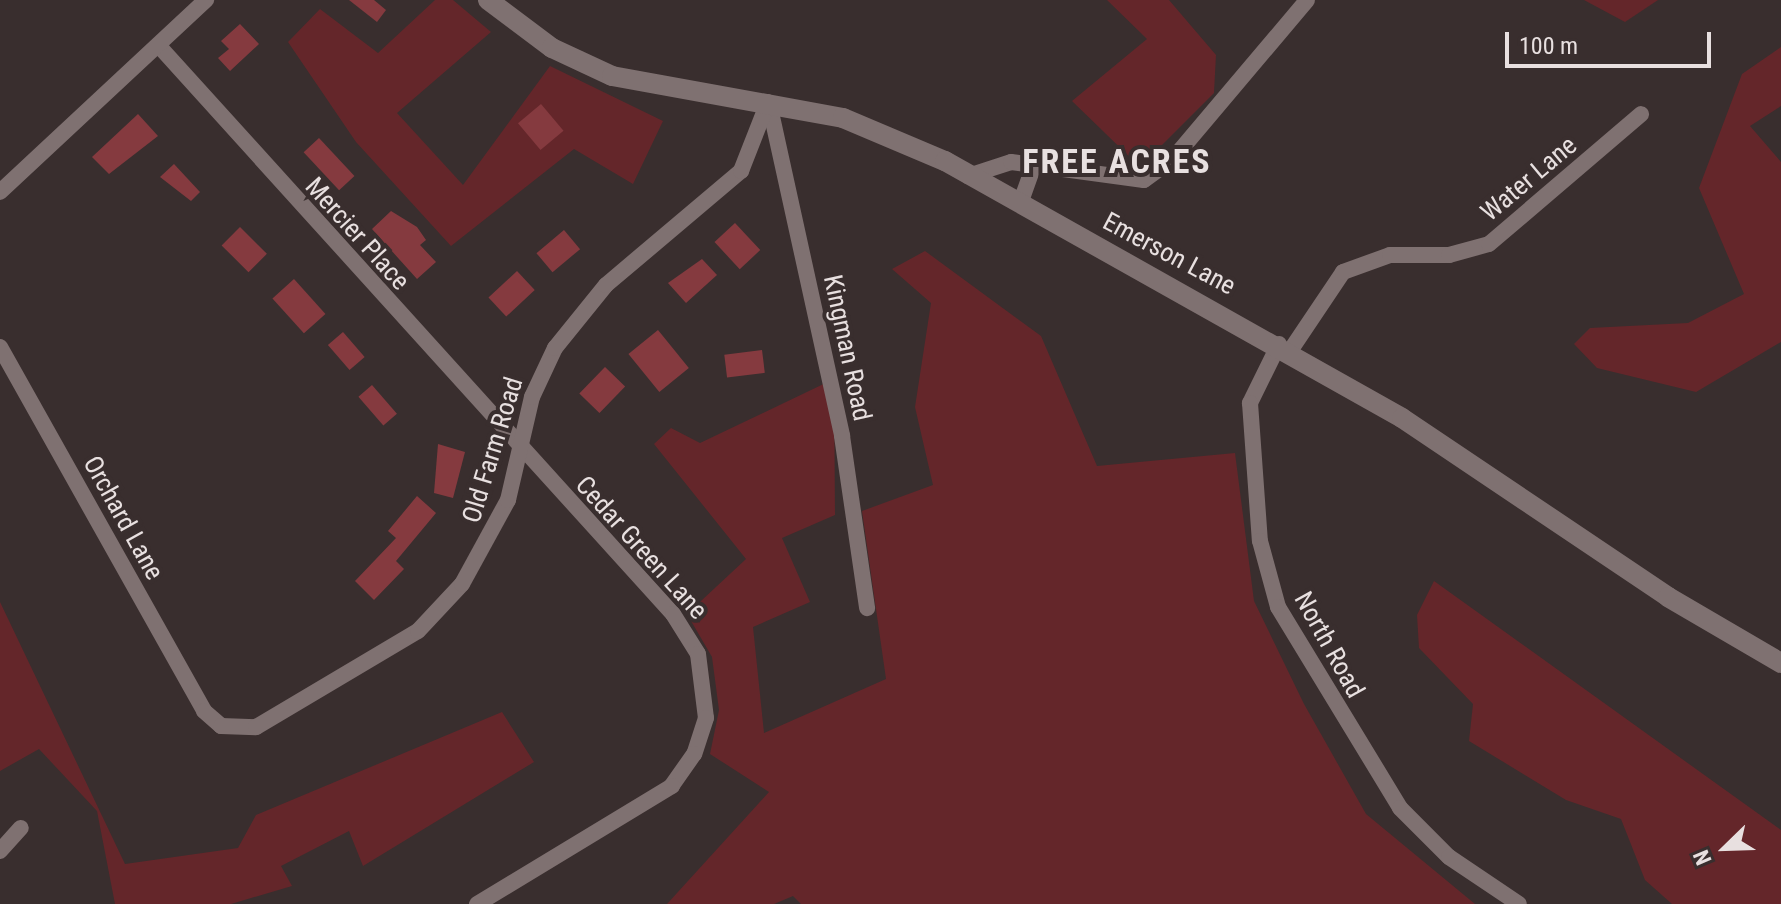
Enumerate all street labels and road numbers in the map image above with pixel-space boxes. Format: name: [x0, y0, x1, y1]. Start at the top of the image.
street label: Water Lane: [1475, 130, 1583, 228]
street label: Mercier Place: [298, 171, 416, 297]
street label: Emerson Lane: [1097, 206, 1241, 302]
street label: Kingman Road: [816, 272, 878, 424]
street label: Old Farm Road: [456, 373, 530, 527]
street label: Orchard Lane: [76, 451, 170, 585]
street label: Cedar Green Lane: [569, 470, 713, 626]
street label: North Road: [1287, 587, 1371, 703]

